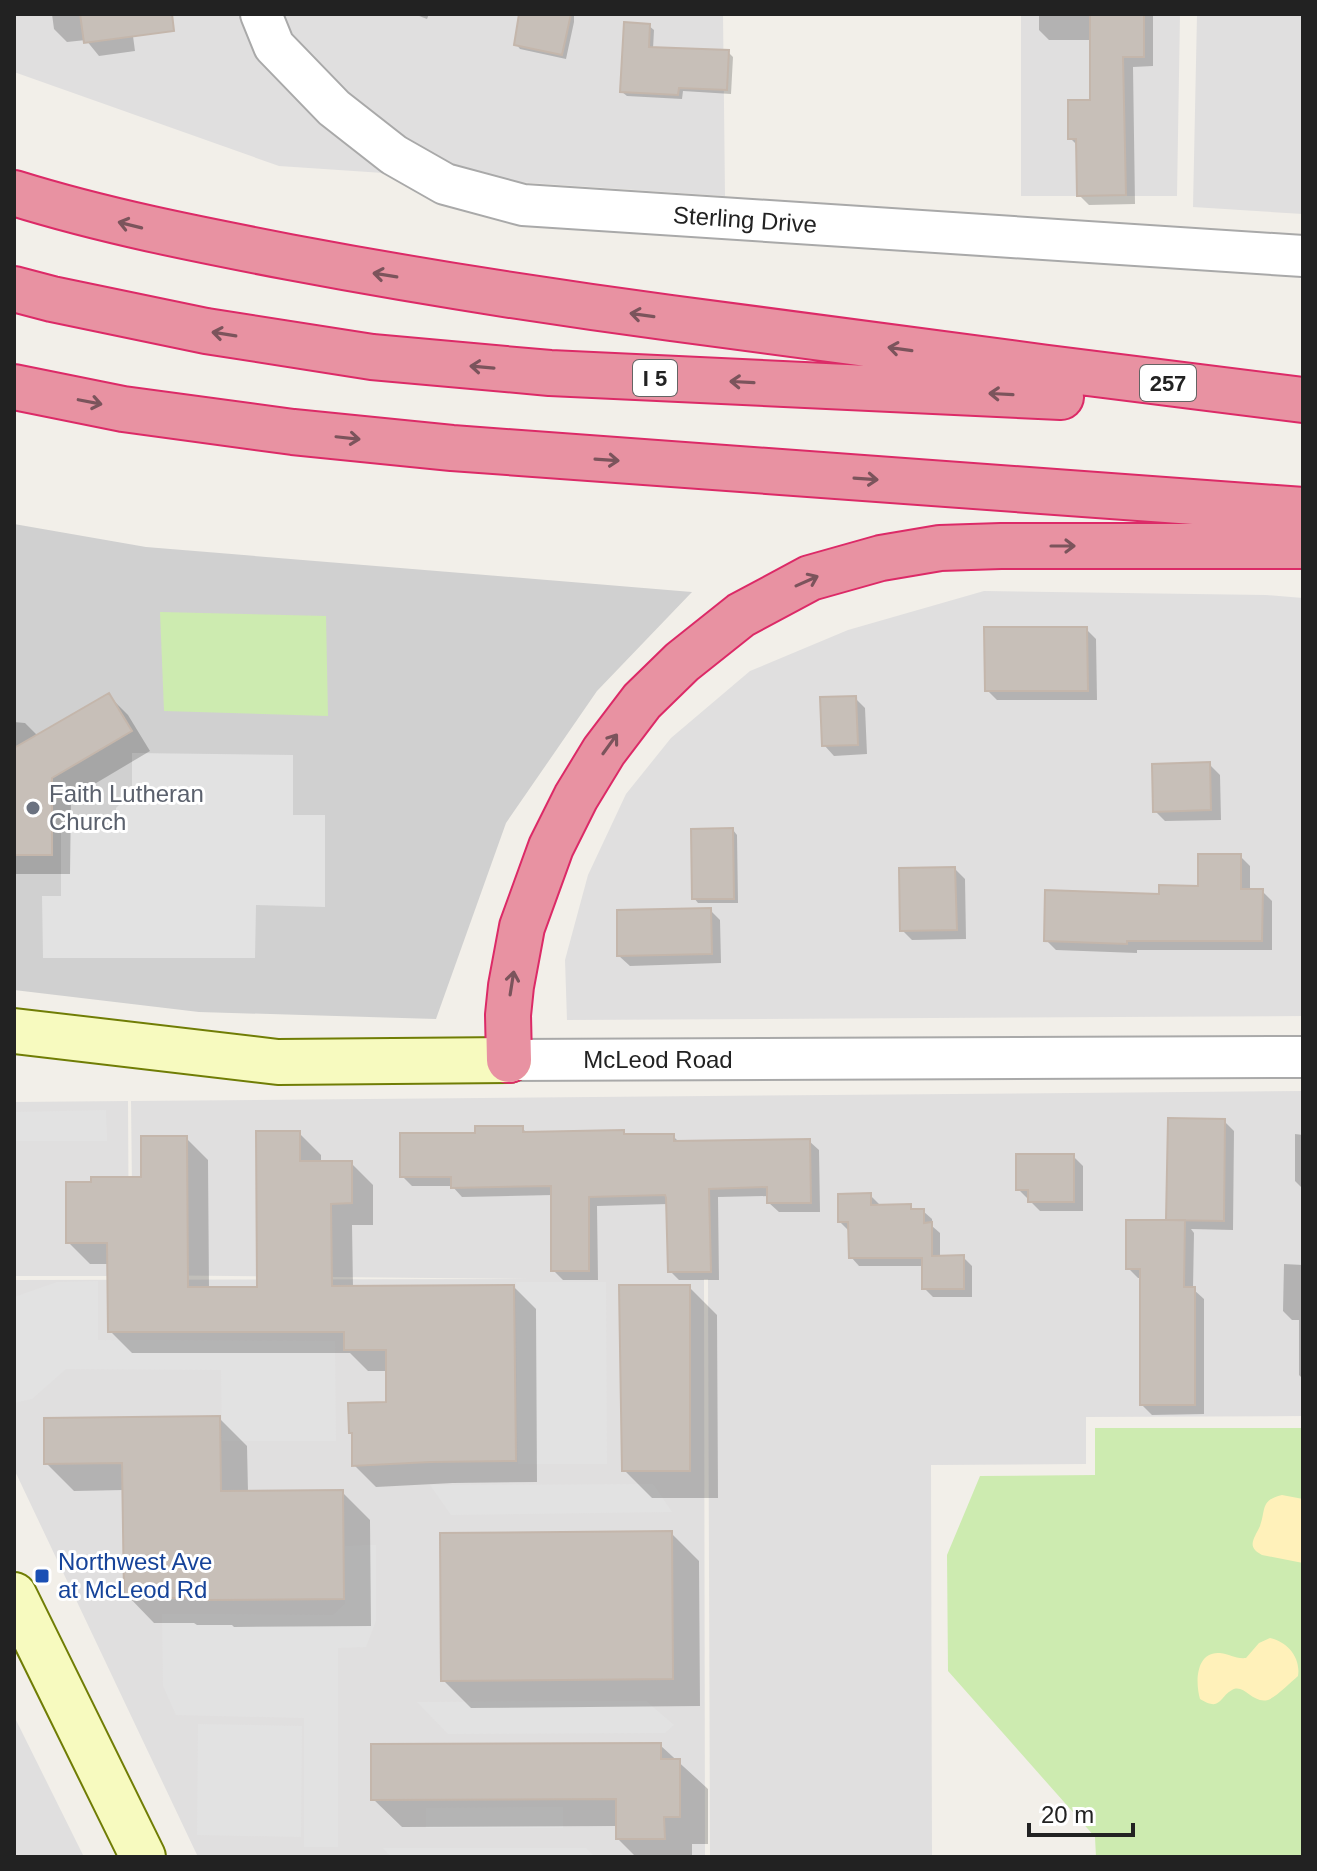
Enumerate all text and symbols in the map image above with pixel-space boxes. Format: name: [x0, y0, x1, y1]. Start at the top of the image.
street label: Sterling Drive: [672, 201, 818, 238]
one-way arrow: [118, 216, 144, 231]
one-way arrow: [373, 267, 399, 282]
one-way arrow: [629, 307, 656, 322]
one-way arrow: [212, 326, 237, 341]
one-way arrow: [888, 341, 913, 356]
one-way arrow: [469, 359, 496, 374]
road number: I 5: [633, 360, 677, 396]
road number: 257: [1140, 365, 1196, 401]
one-way arrow: [729, 374, 756, 389]
one-way arrow: [988, 386, 1015, 401]
one-way arrow: [77, 395, 103, 410]
one-way arrow: [334, 430, 361, 445]
one-way arrow: [593, 453, 620, 468]
one-way arrow: [852, 472, 879, 487]
one-way arrow: [1049, 538, 1076, 554]
one-way arrow: [795, 573, 819, 588]
one-way arrow: [601, 734, 618, 756]
place label: Faith Lutheran Church: [49, 780, 204, 835]
marker: Faith Lutheran Church: [24, 799, 42, 817]
one-way arrow: [505, 970, 520, 996]
street label: McLeod Road: [583, 1046, 733, 1073]
place label: Northwest Ave at McLeod Rd: [58, 1548, 212, 1603]
marker: Northwest Ave at McLeod Rd: [33, 1567, 51, 1585]
scale bar: [1029, 1787, 1133, 1837]
text: 20 m: [1041, 1801, 1094, 1828]

